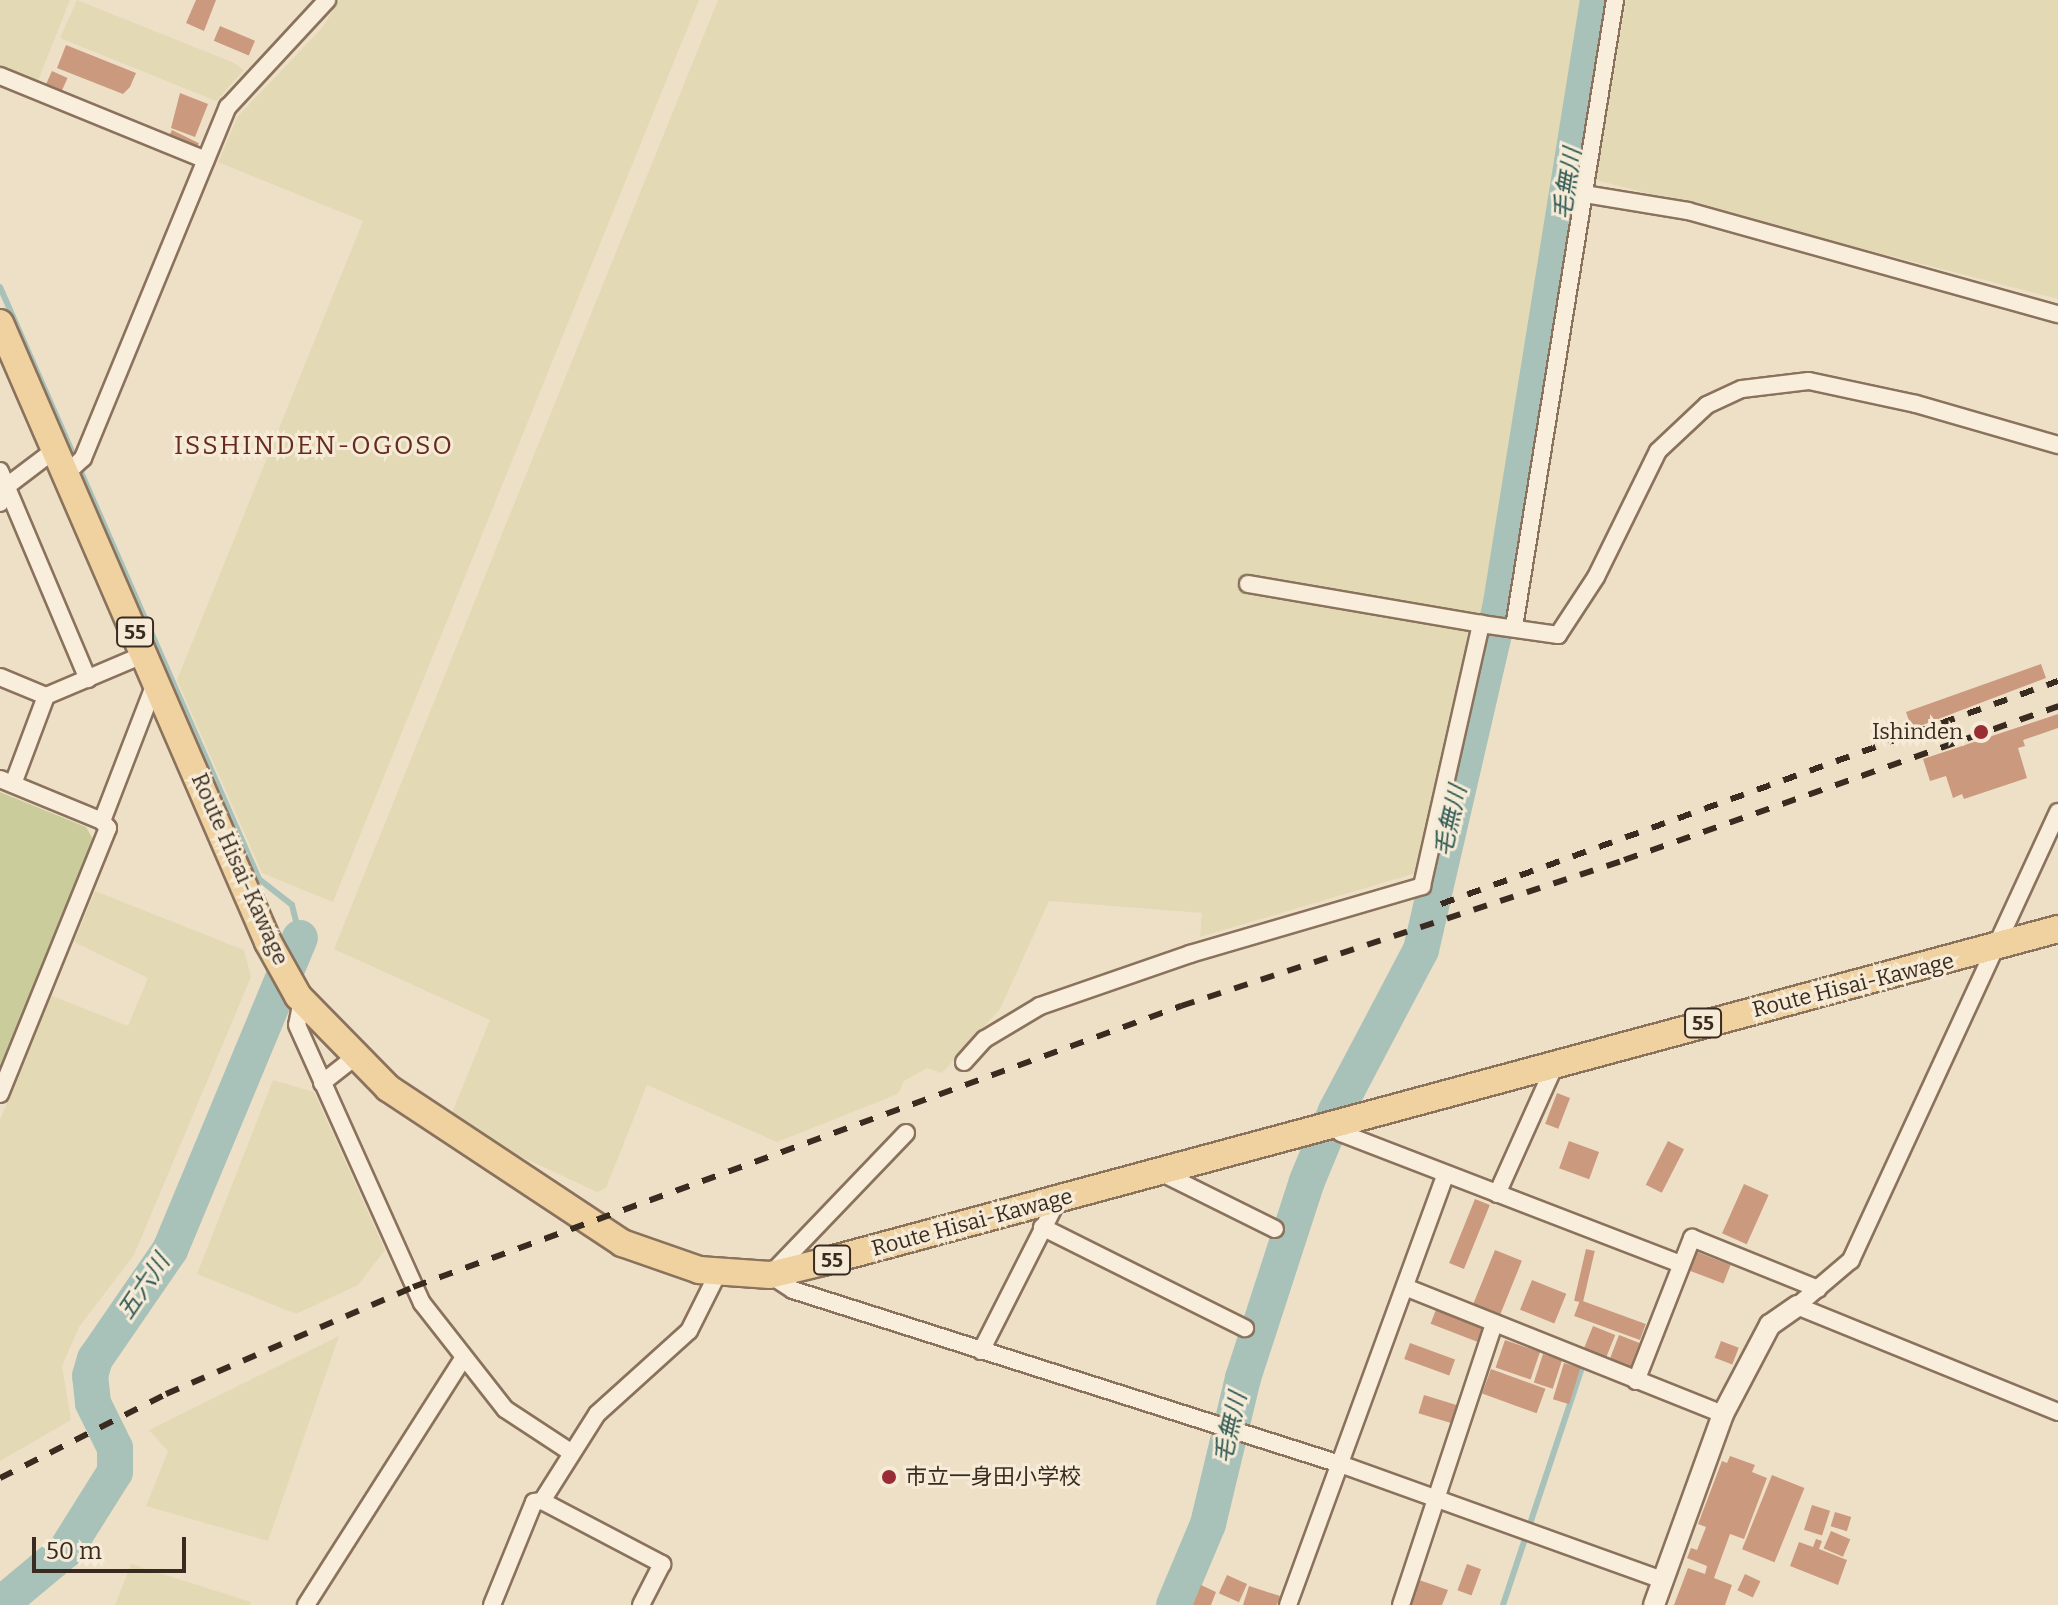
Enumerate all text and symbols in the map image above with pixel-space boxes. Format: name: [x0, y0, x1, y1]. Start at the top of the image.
water label: 毛無川: [1548, 146, 1588, 222]
district label: ISSHINDEN-OGOSO: [174, 430, 454, 462]
road number: 55: [115, 616, 155, 648]
place label: Ishinden: [1872, 719, 1963, 745]
marker: Ishinden: [1970, 721, 1992, 743]
street label: Route Hisai-Kawage: [186, 769, 294, 969]
water label: 毛無川: [1429, 783, 1473, 859]
street label: Route Hisai-Kawage: [1749, 947, 1957, 1023]
road number: 55: [1683, 1007, 1723, 1039]
street label: Route Hisai-Kawage: [869, 1182, 1075, 1262]
road number: 55: [812, 1244, 852, 1276]
water label: 五六川: [112, 1249, 176, 1325]
water label: 毛無川: [1209, 1390, 1253, 1466]
place label: 市立一身田小学校: [905, 1464, 1081, 1490]
marker: 市立一身田小学校: [880, 1468, 898, 1486]
scale bar: [36, 1521, 190, 1571]
text: 50 m: [46, 1537, 102, 1565]

